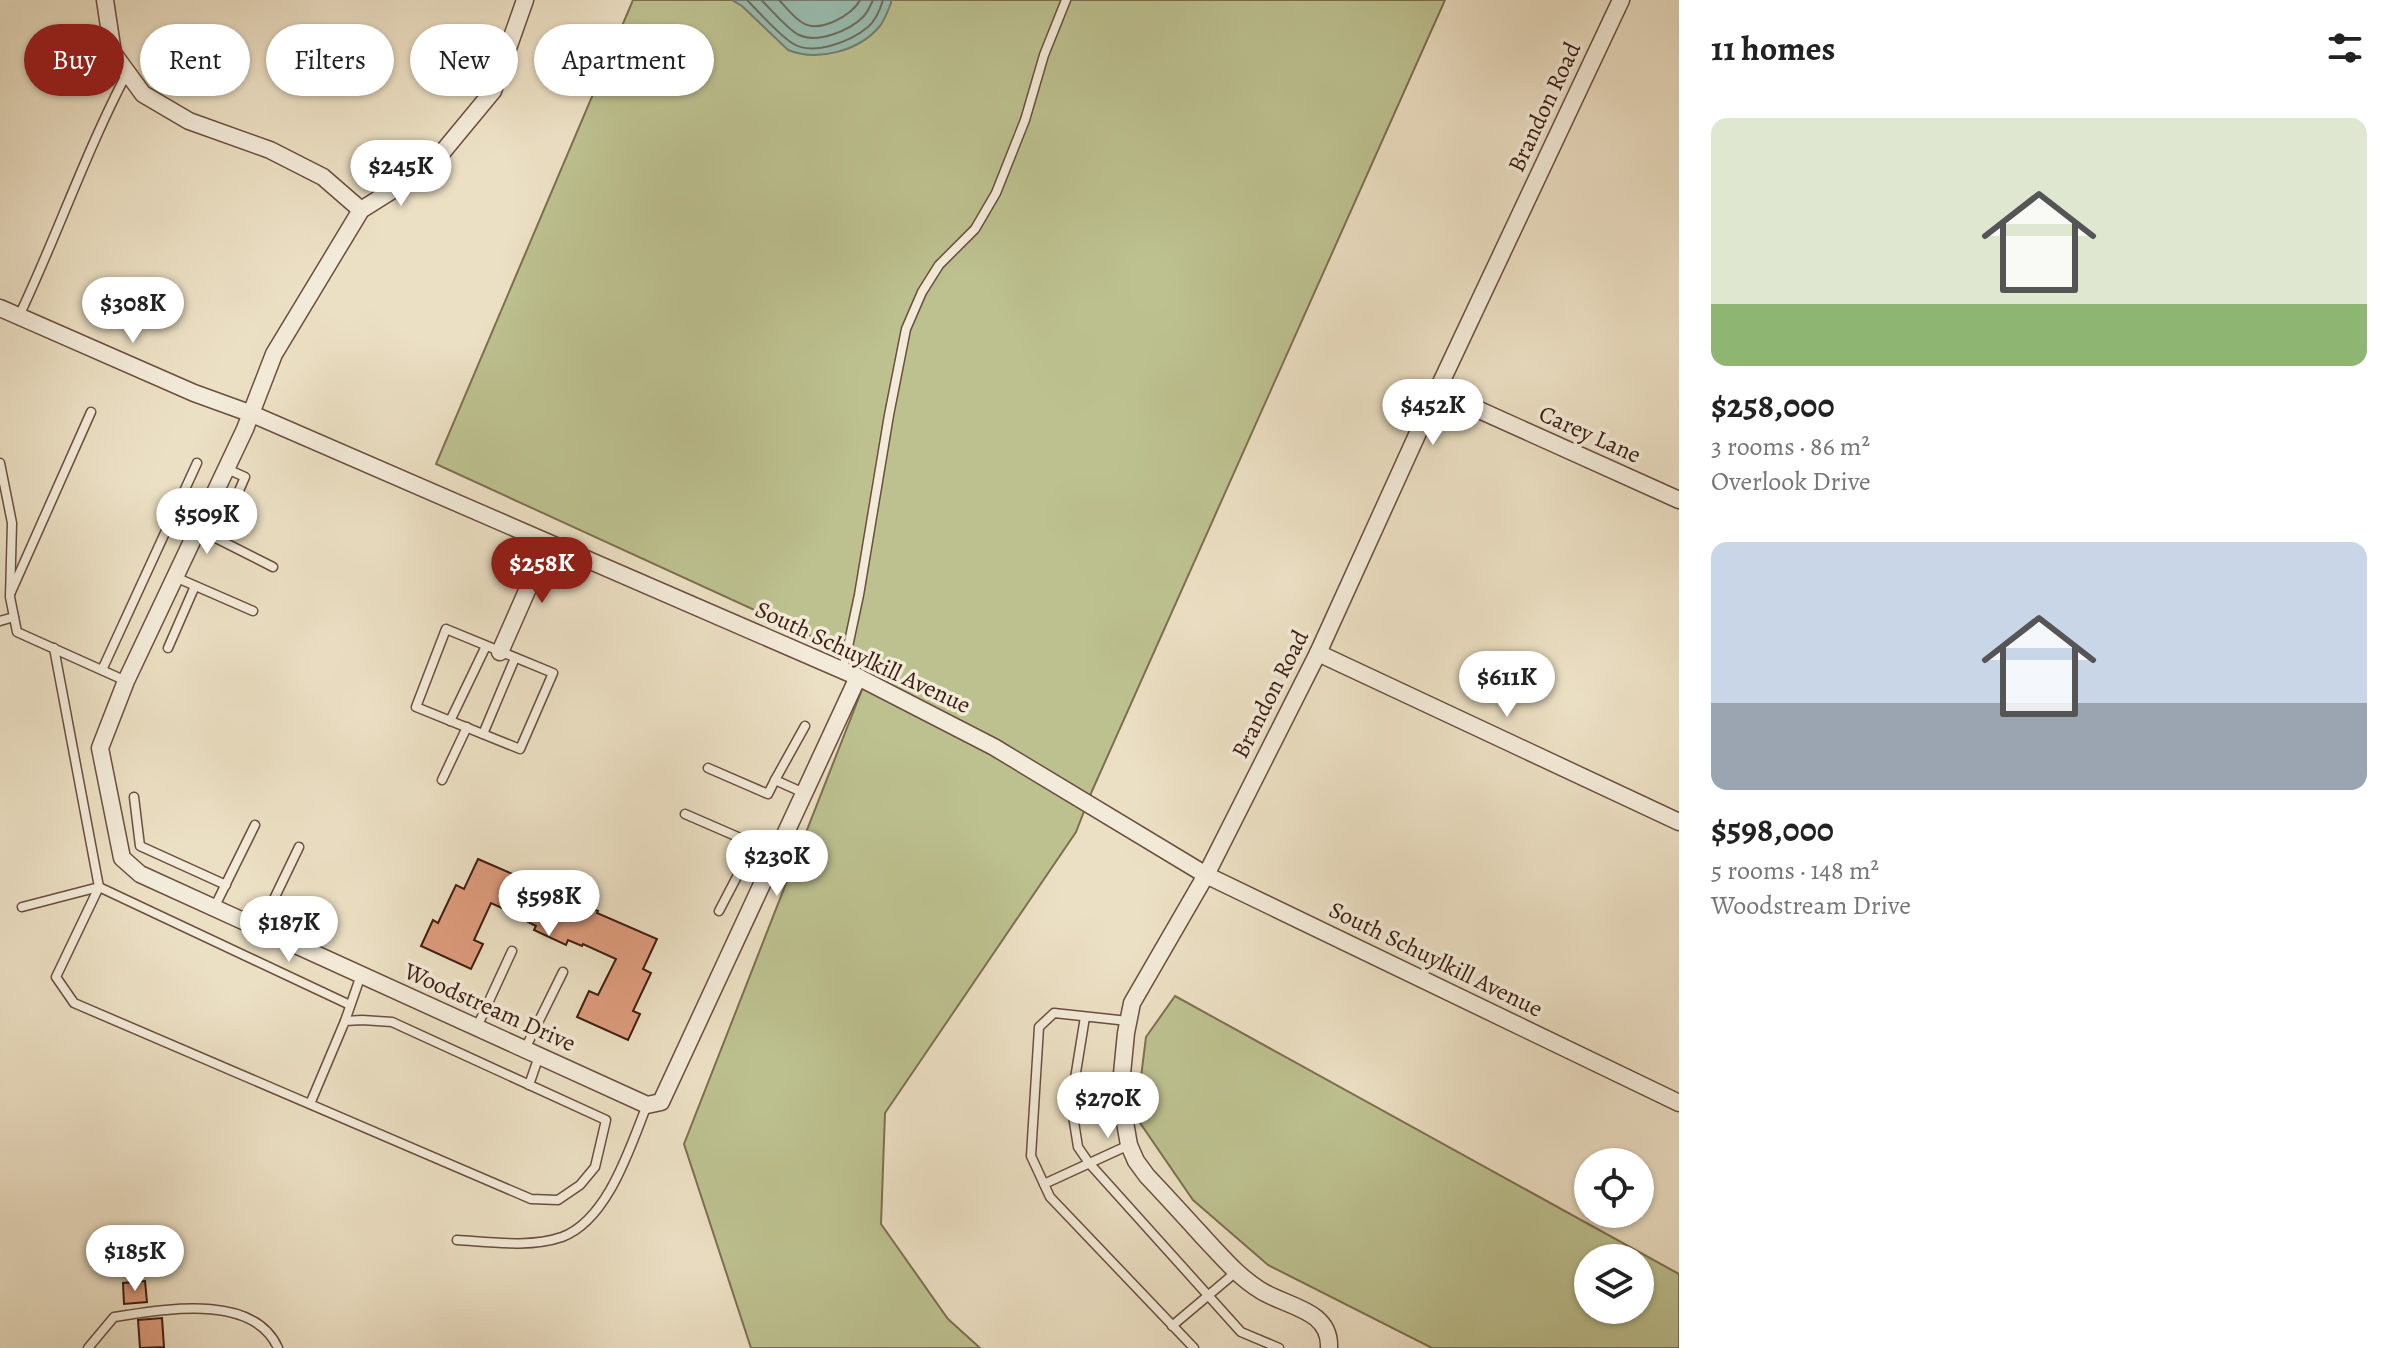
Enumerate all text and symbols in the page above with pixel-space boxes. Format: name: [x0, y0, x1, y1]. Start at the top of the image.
chip: Buy: [24, 24, 124, 96]
chip: Rent: [140, 24, 250, 96]
chip: Filters: [266, 24, 394, 96]
chip: New: [410, 24, 518, 96]
chip: Apartment: [534, 24, 714, 96]
text: 11 homes: [1711, 25, 1835, 72]
icon: filters: [2323, 26, 2367, 70]
street label: Brandon Road: [1500, 37, 1588, 177]
pin: $245K: [345, 140, 457, 208]
text: $245K: [368, 148, 434, 183]
icon: home: [1967, 170, 2111, 314]
pin: $308K: [77, 277, 189, 345]
text: $308K: [100, 285, 166, 320]
pin: $452K: [1377, 379, 1489, 447]
text: $258,000: [1711, 382, 1835, 429]
text: $452K: [1400, 387, 1466, 422]
street label: Carey Lane: [1534, 397, 1646, 471]
text: 3 rooms · 86 m²: [1711, 429, 1870, 464]
text: Overlook Drive: [1711, 464, 1871, 499]
pin: $509K: [151, 488, 263, 556]
text: $509K: [174, 496, 240, 531]
pin: $258K: [486, 537, 598, 605]
text: $258K: [509, 545, 575, 580]
street label: South Schuylkill Avenue: [750, 593, 976, 721]
icon: home: [1967, 594, 2111, 738]
street label: Brandon Road: [1224, 624, 1316, 764]
pin: $611K: [1451, 651, 1563, 719]
text: $611K: [1477, 659, 1537, 694]
text: $598,000: [1711, 806, 1834, 853]
pin: $230K: [721, 830, 833, 898]
text: $230K: [744, 838, 810, 873]
text: 5 rooms · 148 m²: [1711, 853, 1879, 888]
pin: $598K: [493, 870, 605, 938]
text: $598K: [517, 878, 581, 913]
text: Woodstream Drive: [1711, 888, 1911, 923]
street label: South Schuylkill Avenue: [1324, 893, 1548, 1025]
pin: $187K: [233, 896, 345, 964]
text: $187K: [258, 904, 320, 939]
street label: Woodstream Drive: [398, 954, 581, 1059]
pin: $270K: [1052, 1072, 1164, 1140]
text: $270K: [1075, 1080, 1141, 1115]
map controls: [1574, 1148, 1654, 1324]
button: locate: [1574, 1148, 1654, 1228]
pin: $185K: [79, 1225, 191, 1293]
text: $185K: [104, 1233, 166, 1268]
button: layers: [1574, 1244, 1654, 1324]

